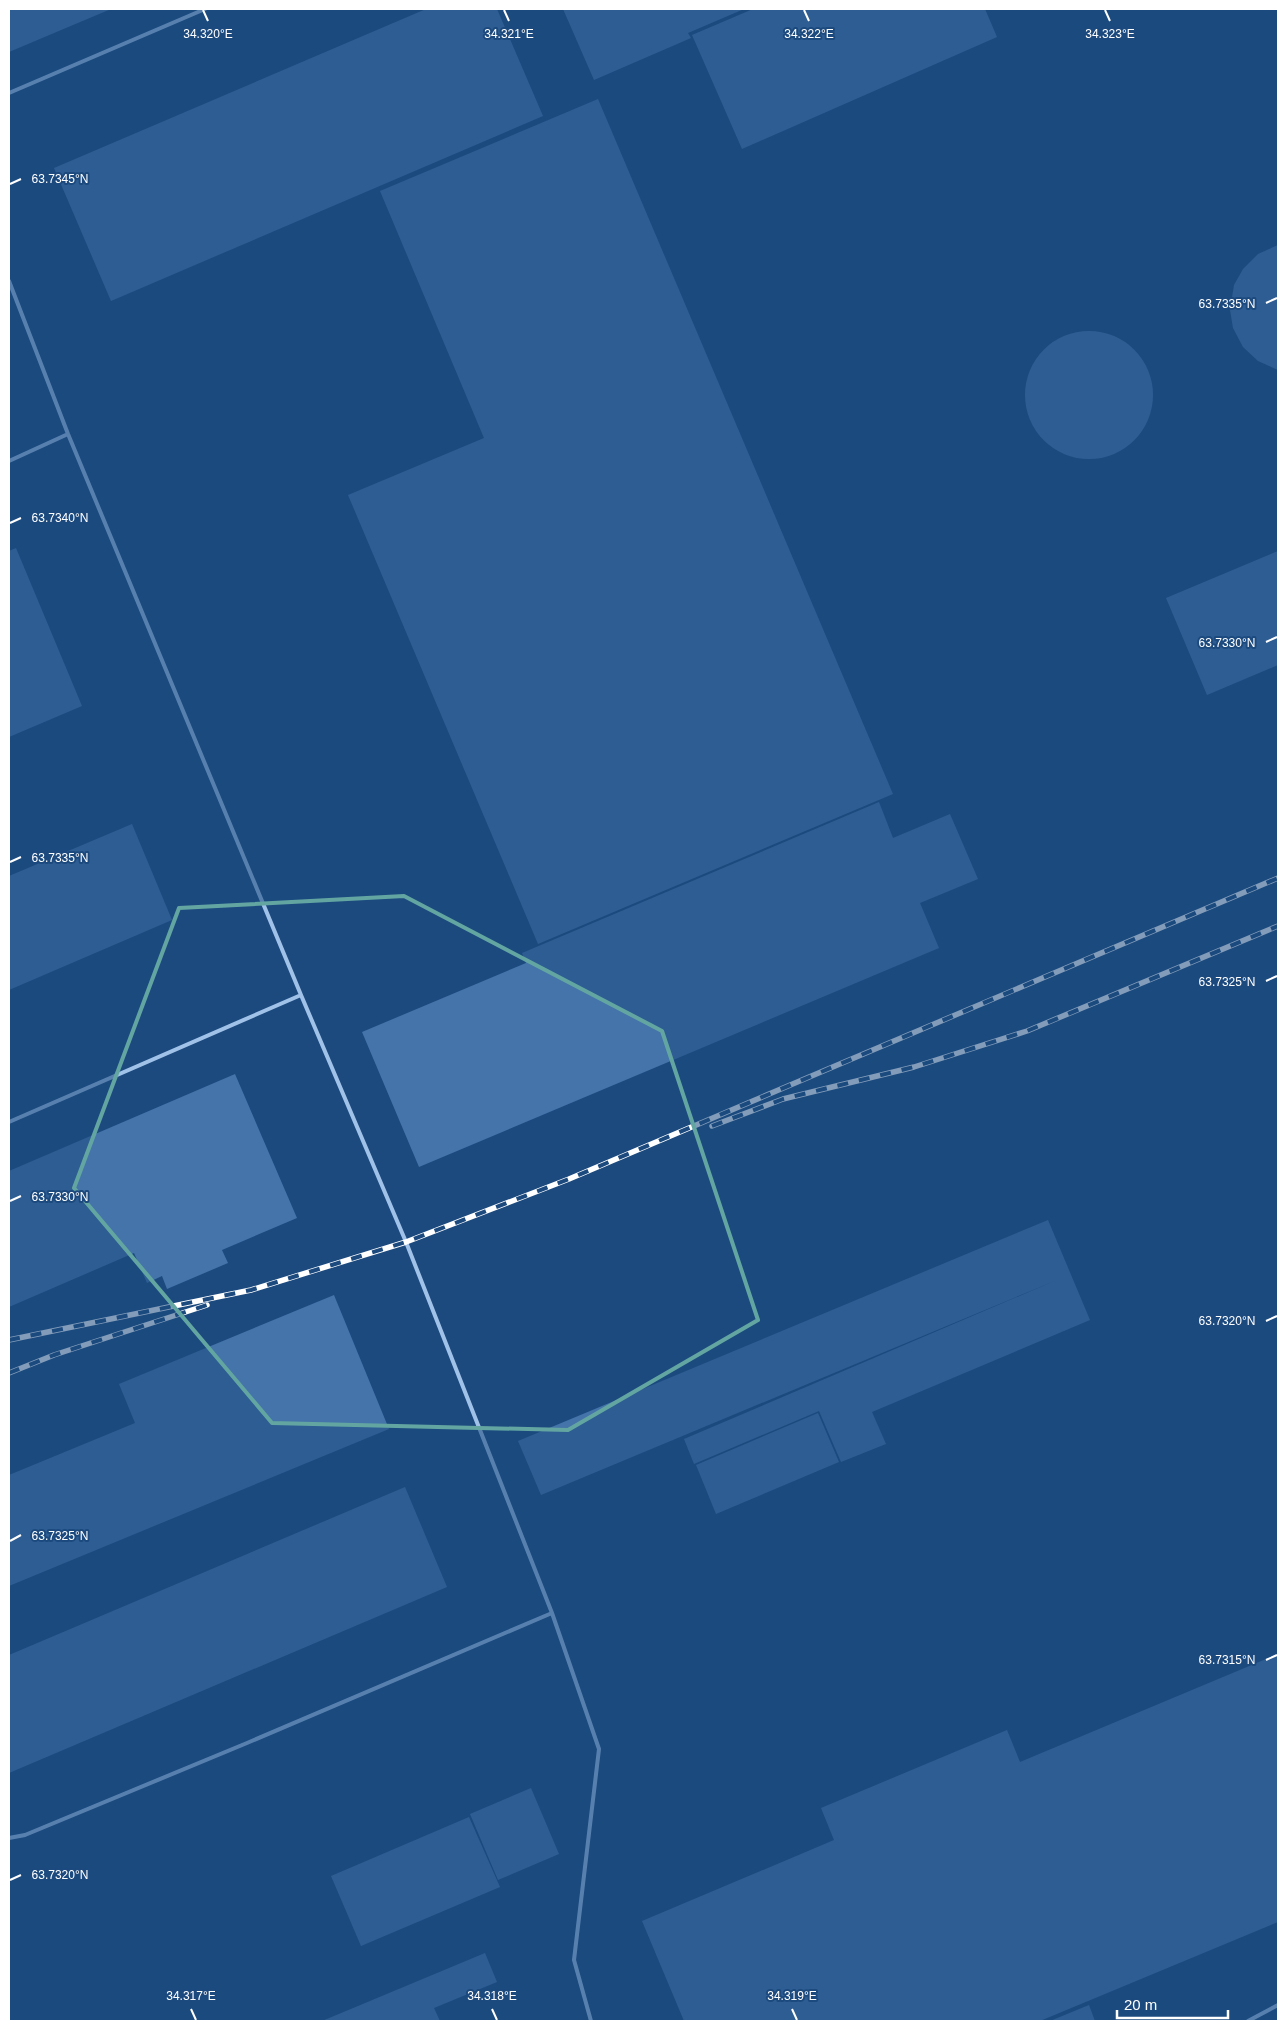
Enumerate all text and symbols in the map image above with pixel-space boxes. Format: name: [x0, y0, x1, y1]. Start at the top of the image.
text: 34.320°E: [183, 27, 233, 41]
text: 34.321°E: [484, 27, 534, 41]
text: 34.322°E: [784, 27, 834, 41]
text: 34.323°E: [1085, 27, 1135, 41]
text: 63.7345°N: [32, 172, 88, 186]
text: 63.7335°N: [1199, 297, 1255, 311]
text: 63.7340°N: [32, 511, 88, 525]
text: 63.7330°N: [1199, 636, 1255, 650]
text: 63.7335°N: [32, 851, 88, 865]
text: 63.7325°N: [1199, 975, 1255, 989]
text: 63.7330°N: [32, 1190, 88, 1204]
text: 63.7320°N: [1199, 1314, 1255, 1328]
text: 63.7325°N: [32, 1529, 88, 1543]
text: 63.7315°N: [1199, 1653, 1255, 1667]
text: 63.7320°N: [32, 1868, 88, 1882]
scale bar: [1117, 1988, 1228, 2020]
text: 34.317°E: [166, 1989, 216, 2003]
text: 34.318°E: [467, 1989, 517, 2003]
text: 34.319°E: [767, 1989, 817, 2003]
text: 20 m: [1124, 1996, 1157, 2013]

